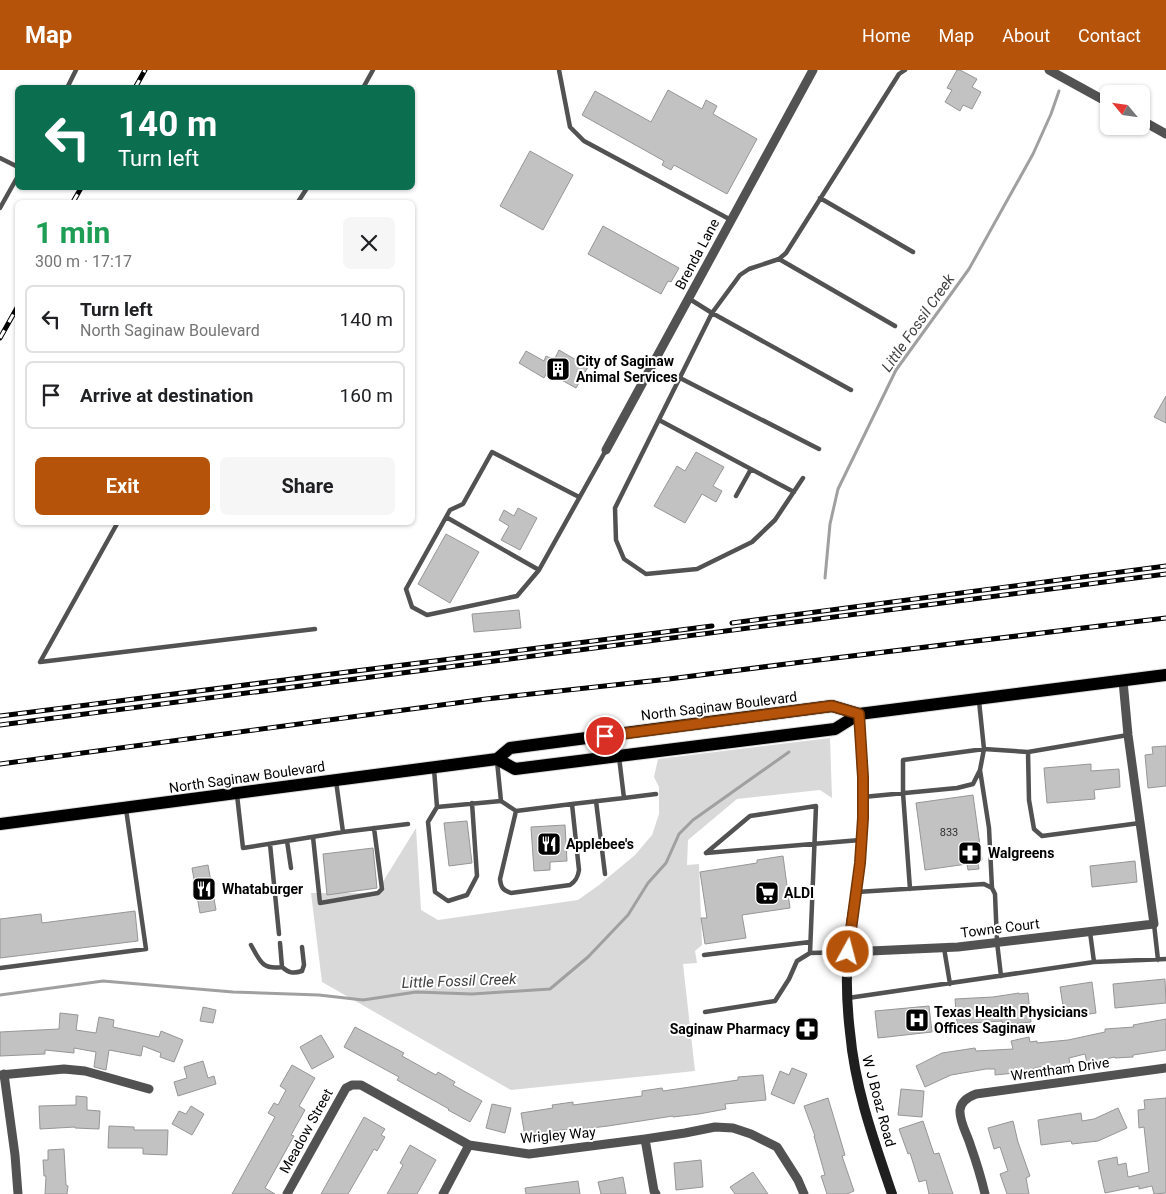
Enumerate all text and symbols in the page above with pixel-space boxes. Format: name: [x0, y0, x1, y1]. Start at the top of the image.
text: Map: [25, 21, 72, 49]
text: Home: [862, 25, 911, 46]
text: Map: [939, 25, 974, 46]
text: About: [1002, 25, 1050, 46]
text: Contact: [1078, 25, 1141, 46]
north arrow: [1100, 85, 1150, 135]
map controls: [1100, 85, 1150, 135]
text: 140 m: [118, 104, 217, 145]
icon: left: [35, 105, 100, 170]
text: Turn left: [118, 146, 199, 171]
text: 1 min: [35, 215, 110, 250]
street label: Brenda Lane: [672, 216, 722, 292]
button: close: [343, 217, 395, 269]
text: 300 m · 17:17: [35, 252, 132, 271]
water label: Little Fossil Creek: [878, 270, 959, 375]
text: Turn left: [80, 298, 153, 321]
icon: left: [37, 305, 65, 333]
text: 140 m: [340, 308, 393, 331]
text: North Saginaw Boulevard: [80, 321, 260, 340]
place label: City of Saginaw Animal Services: [576, 353, 678, 385]
building icon: City of Saginaw Animal Services: [545, 356, 571, 382]
icon: arrive: [37, 381, 65, 409]
text: Arrive at destination: [80, 384, 253, 407]
text: 160 m: [340, 384, 393, 407]
button: Exit: [35, 457, 210, 515]
button: Share: [220, 457, 395, 515]
street label: North Saginaw Boulevard: [640, 688, 798, 724]
pin: [584, 715, 626, 757]
icon: arrive: [591, 722, 619, 750]
street label: North Saginaw Boulevard: [168, 758, 326, 796]
house number: 833: [940, 826, 958, 839]
restaurant icon: Applebee's: [536, 831, 562, 857]
place label: Applebee's: [566, 836, 634, 852]
pharmacy icon: Walgreens: [957, 840, 983, 866]
place label: Walgreens: [988, 845, 1054, 861]
restaurant icon: Whataburger: [191, 876, 217, 902]
supermarket icon: ALDI: [754, 880, 780, 906]
place label: Whataburger: [222, 881, 303, 897]
place label: ALDI: [784, 885, 814, 901]
street label: Towne Court: [960, 915, 1041, 941]
position arrow: [821, 925, 873, 977]
water label: Little Fossil Creek: [401, 970, 517, 992]
place label: Texas Health Physicians Offices Saginaw: [934, 1004, 1088, 1036]
hospital icon: Texas Health Physicians Offices Saginaw: [904, 1007, 930, 1033]
pharmacy icon: Saginaw Pharmacy: [794, 1016, 820, 1042]
place label: Saginaw Pharmacy: [670, 1021, 791, 1037]
street label: W J Boaz Road: [859, 1054, 899, 1148]
street label: Wrentham Drive: [1010, 1054, 1110, 1084]
street label: Meadow Street: [276, 1086, 336, 1176]
street label: Wrigley Way: [520, 1124, 597, 1146]

